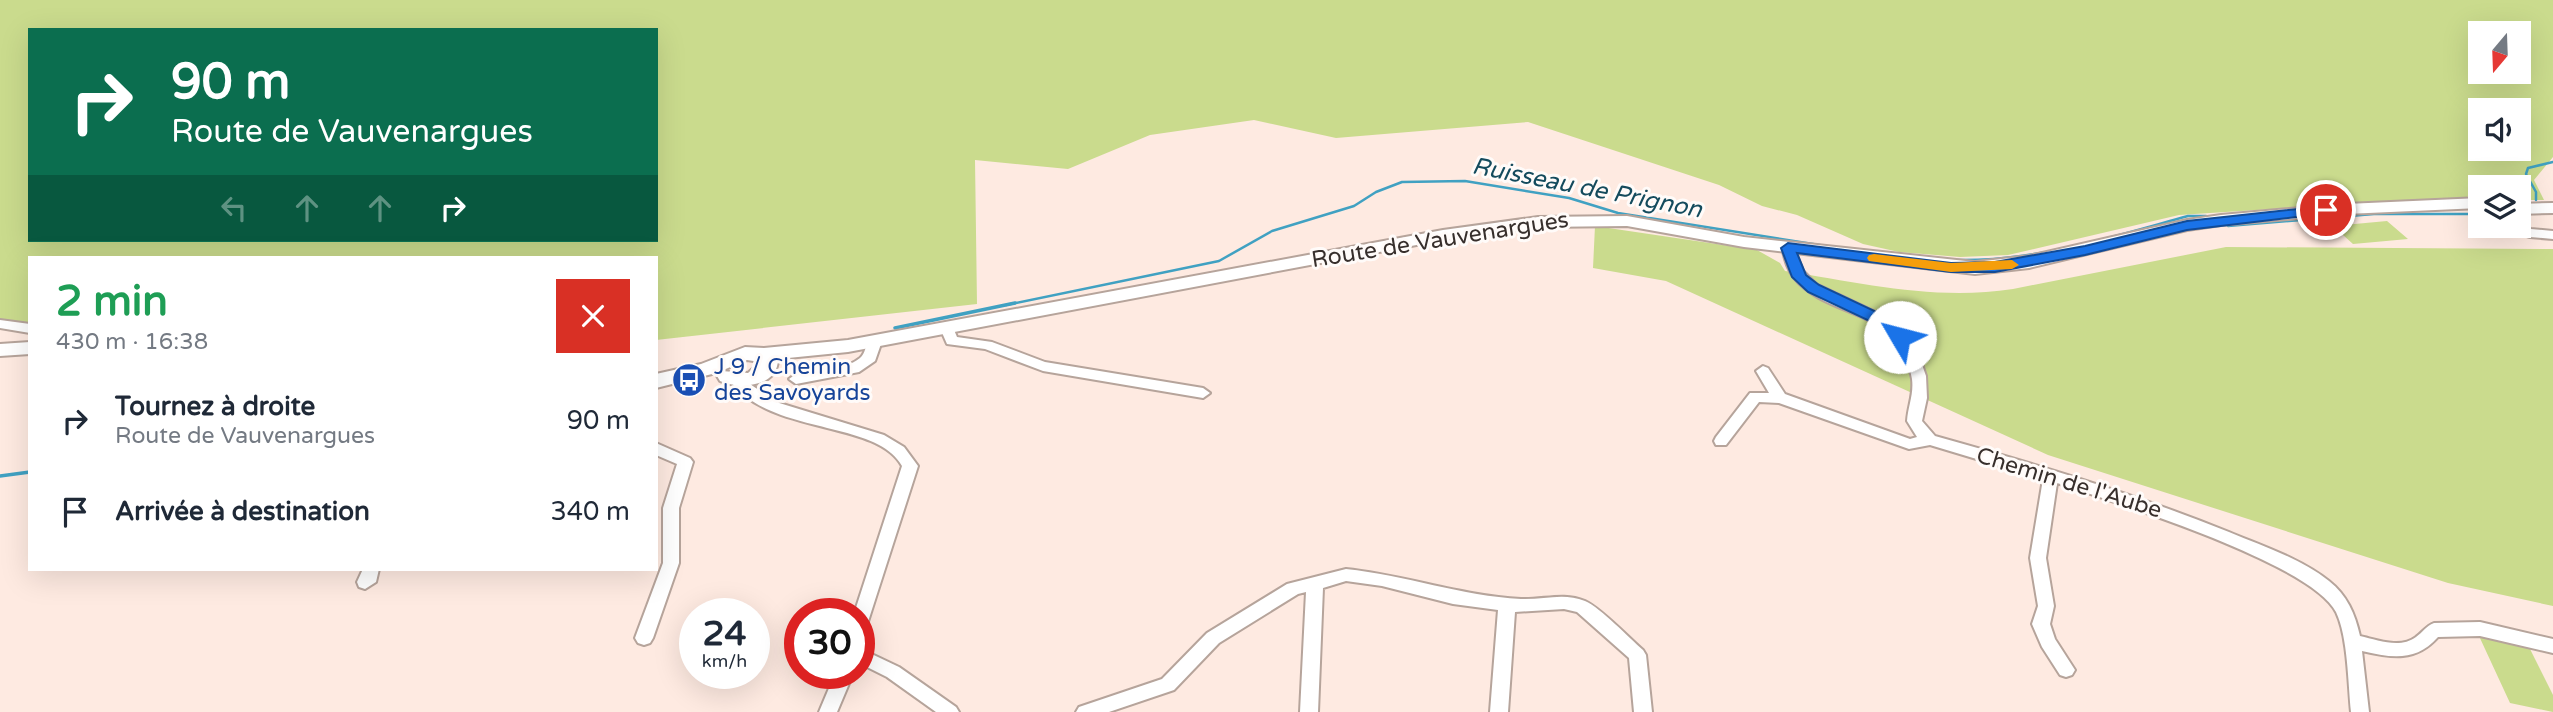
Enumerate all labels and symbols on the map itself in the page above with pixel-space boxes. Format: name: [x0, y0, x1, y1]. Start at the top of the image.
north arrow: [2468, 21, 2530, 84]
water label: Ruisseau de Prignon: [1470, 151, 1706, 225]
pin: [2296, 180, 2356, 240]
street label: Route de Vauvenargues: [1309, 206, 1571, 274]
position arrow: [1863, 300, 1937, 374]
place label: J 9 / Chemin des Savoyards: [714, 353, 870, 407]
bus stop icon: J 9 / Chemin des Savoyards: [670, 361, 708, 399]
street label: Chemin de l'Aube: [1973, 441, 2165, 525]
speed limit sign: 30: [784, 598, 875, 689]

